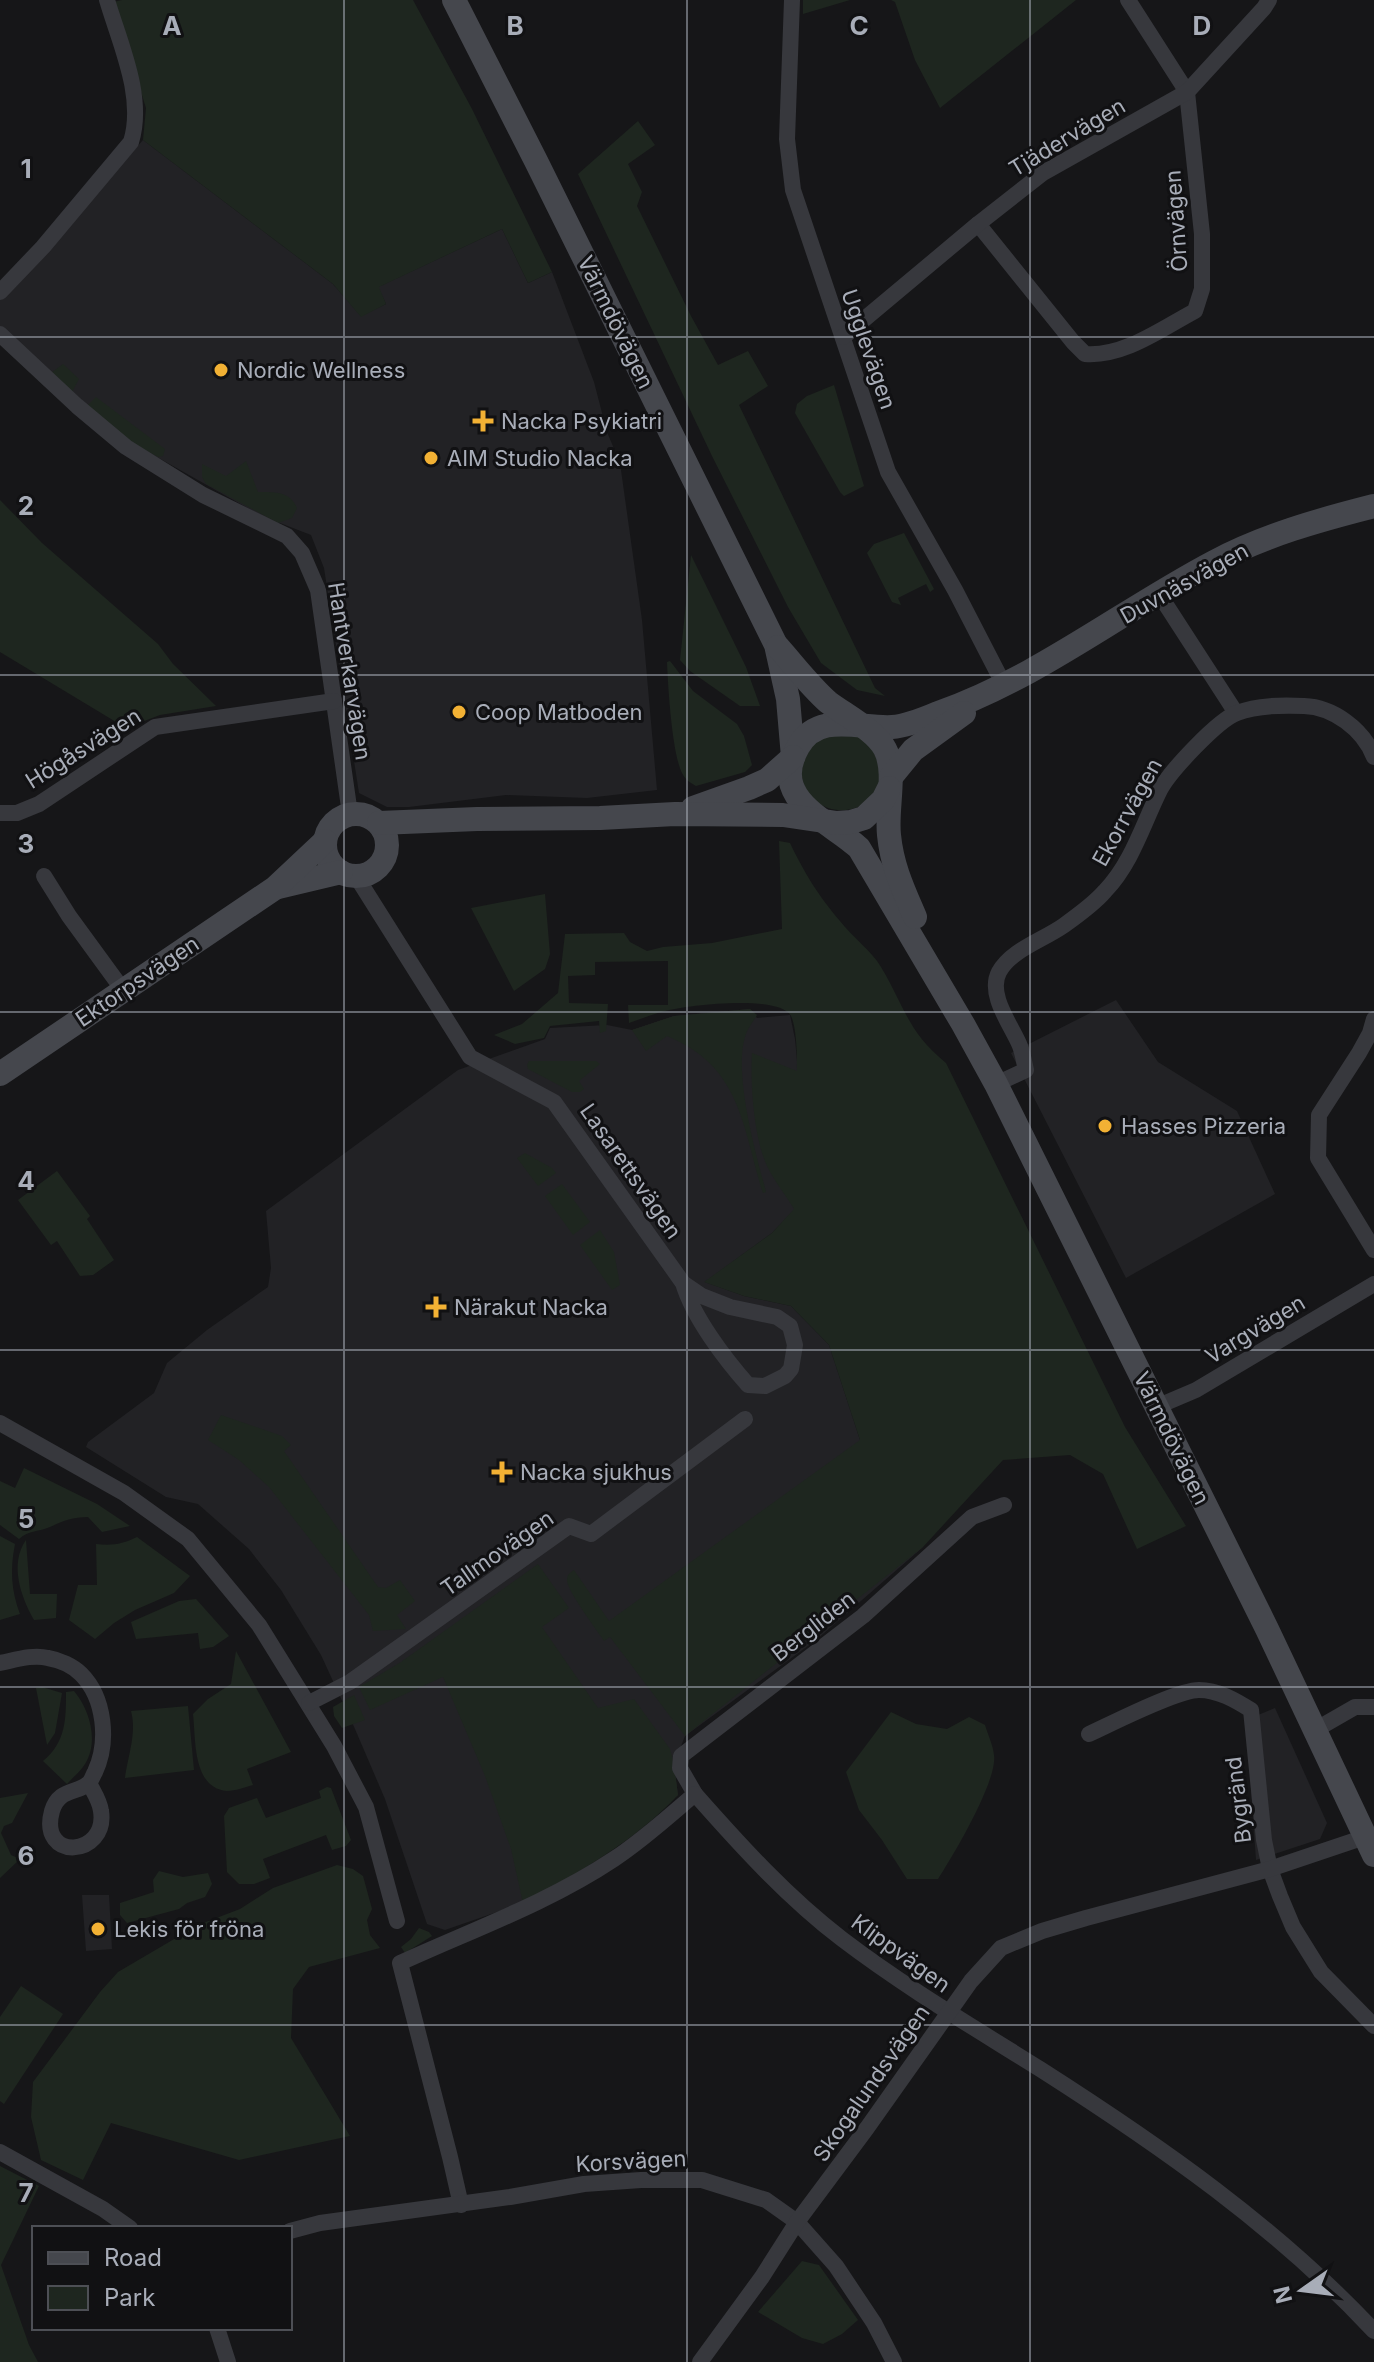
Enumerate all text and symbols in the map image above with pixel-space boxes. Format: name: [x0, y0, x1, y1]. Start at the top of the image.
text: A: [162, 10, 182, 41]
text: B: [506, 10, 524, 41]
text: C: [849, 10, 869, 41]
text: D: [1193, 10, 1211, 41]
street label: Tjädervägen: [1004, 92, 1130, 182]
text: 1: [20, 153, 32, 184]
street label: Örnvägen: [1159, 169, 1193, 273]
street label: Värmdövägen: [573, 251, 659, 393]
street label: Ugglevägen: [836, 286, 902, 412]
place label: Nordic Wellness: [237, 357, 405, 383]
marker: Nordic Wellness: [212, 361, 230, 379]
place label: Nacka Psykiatri: [501, 408, 662, 434]
marker: Nacka Psykiatri: [472, 410, 494, 432]
place label: AIM Studio Nacka: [447, 445, 633, 471]
marker: AIM Studio Nacka: [422, 449, 440, 467]
text: 2: [18, 490, 34, 521]
street label: Duvnäsvägen: [1116, 537, 1252, 629]
street label: Hantverkarvägen: [323, 580, 377, 762]
place label: Coop Matboden: [475, 699, 643, 725]
street label: Högåsvägen: [21, 702, 145, 794]
marker: Coop Matboden: [450, 703, 468, 721]
street label: Ekorrvägen: [1087, 754, 1167, 870]
text: 3: [18, 828, 34, 859]
street label: Ektorpsvägen: [70, 930, 204, 1032]
street label: Lasarettsvägen: [575, 1099, 687, 1243]
place label: Hasses Pizzeria: [1121, 1113, 1286, 1139]
marker: Hasses Pizzeria: [1096, 1117, 1114, 1135]
text: 4: [17, 1165, 35, 1196]
street label: Vargvägen: [1200, 1289, 1310, 1369]
place label: Närakut Nacka: [454, 1294, 608, 1320]
marker: Närakut Nacka: [425, 1296, 447, 1318]
street label: Värmdövägen: [1129, 1367, 1215, 1509]
place label: Nacka sjukhus: [520, 1459, 672, 1485]
marker: Nacka sjukhus: [491, 1461, 513, 1483]
text: 5: [18, 1503, 34, 1534]
street label: Tallmovägen: [436, 1505, 558, 1601]
street label: Bergliden: [766, 1585, 860, 1667]
street label: Bygränd: [1220, 1755, 1256, 1845]
text: 6: [18, 1840, 34, 1871]
street label: Klippvägen: [846, 1908, 956, 1998]
place label: Lekis för fröna: [114, 1916, 264, 1942]
marker: Lekis för fröna: [89, 1920, 107, 1938]
street label: Skogalundsvägen: [807, 2000, 935, 2166]
street label: Korsvägen: [575, 2145, 687, 2177]
text: 7: [18, 2177, 34, 2208]
legend: [32, 2226, 292, 2330]
text: Road: [104, 2243, 162, 2272]
north arrow: [1262, 2250, 1342, 2330]
text: Park: [104, 2283, 155, 2312]
text: N: [1268, 2284, 1297, 2306]

